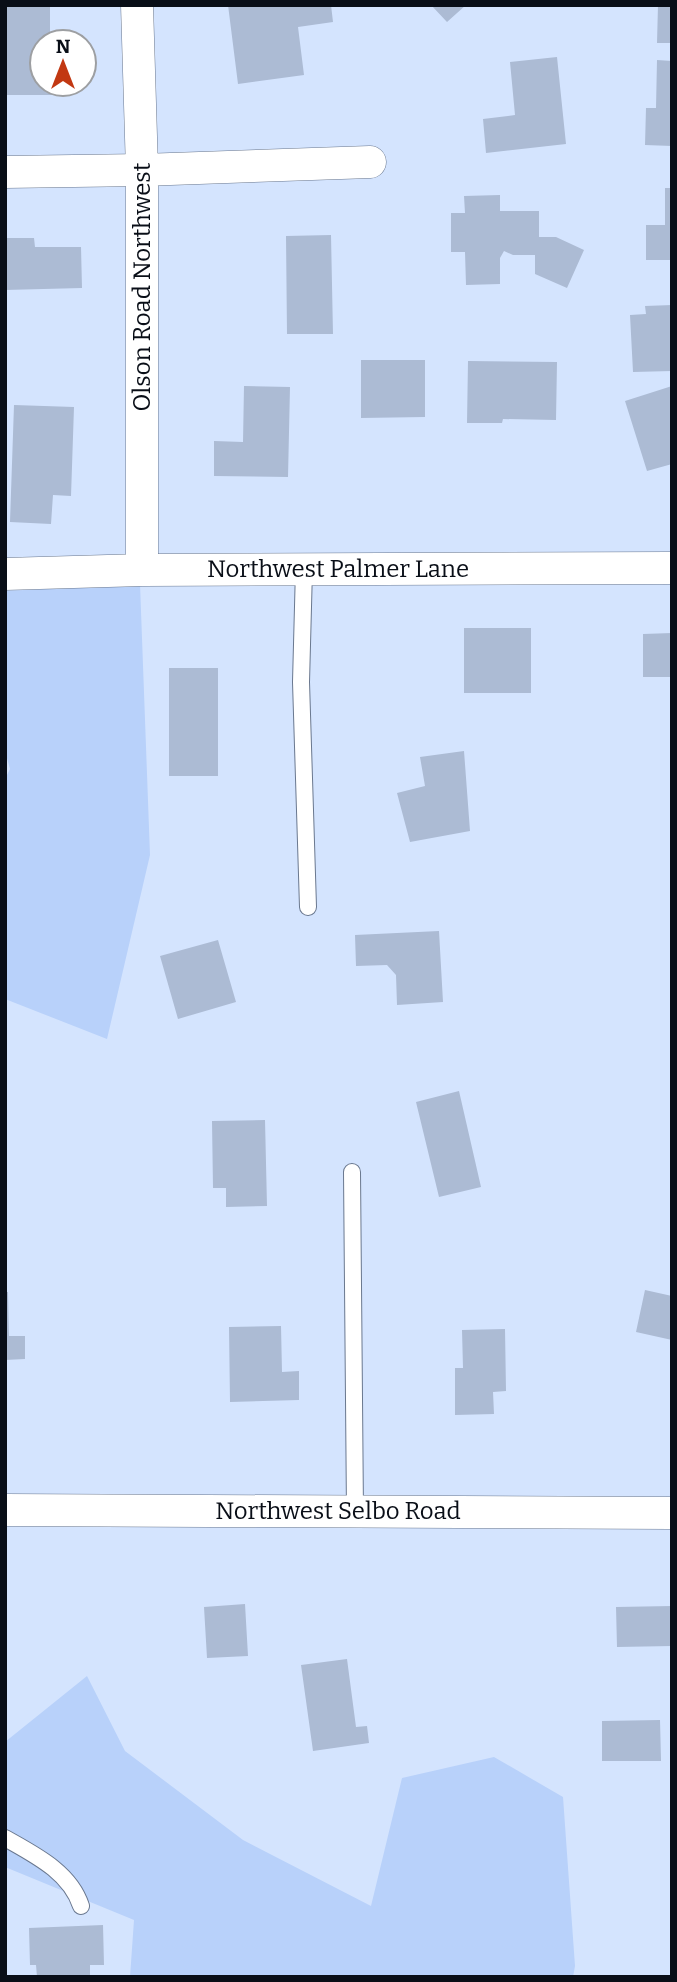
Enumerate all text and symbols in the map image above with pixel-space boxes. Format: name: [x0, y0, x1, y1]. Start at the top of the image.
north arrow: [28, 28, 98, 98]
text: N: [56, 35, 71, 58]
street label: Olson Road Northwest: [128, 162, 156, 411]
street label: Northwest Palmer Lane: [207, 555, 469, 583]
street label: Northwest Selbo Road: [215, 1497, 461, 1525]

